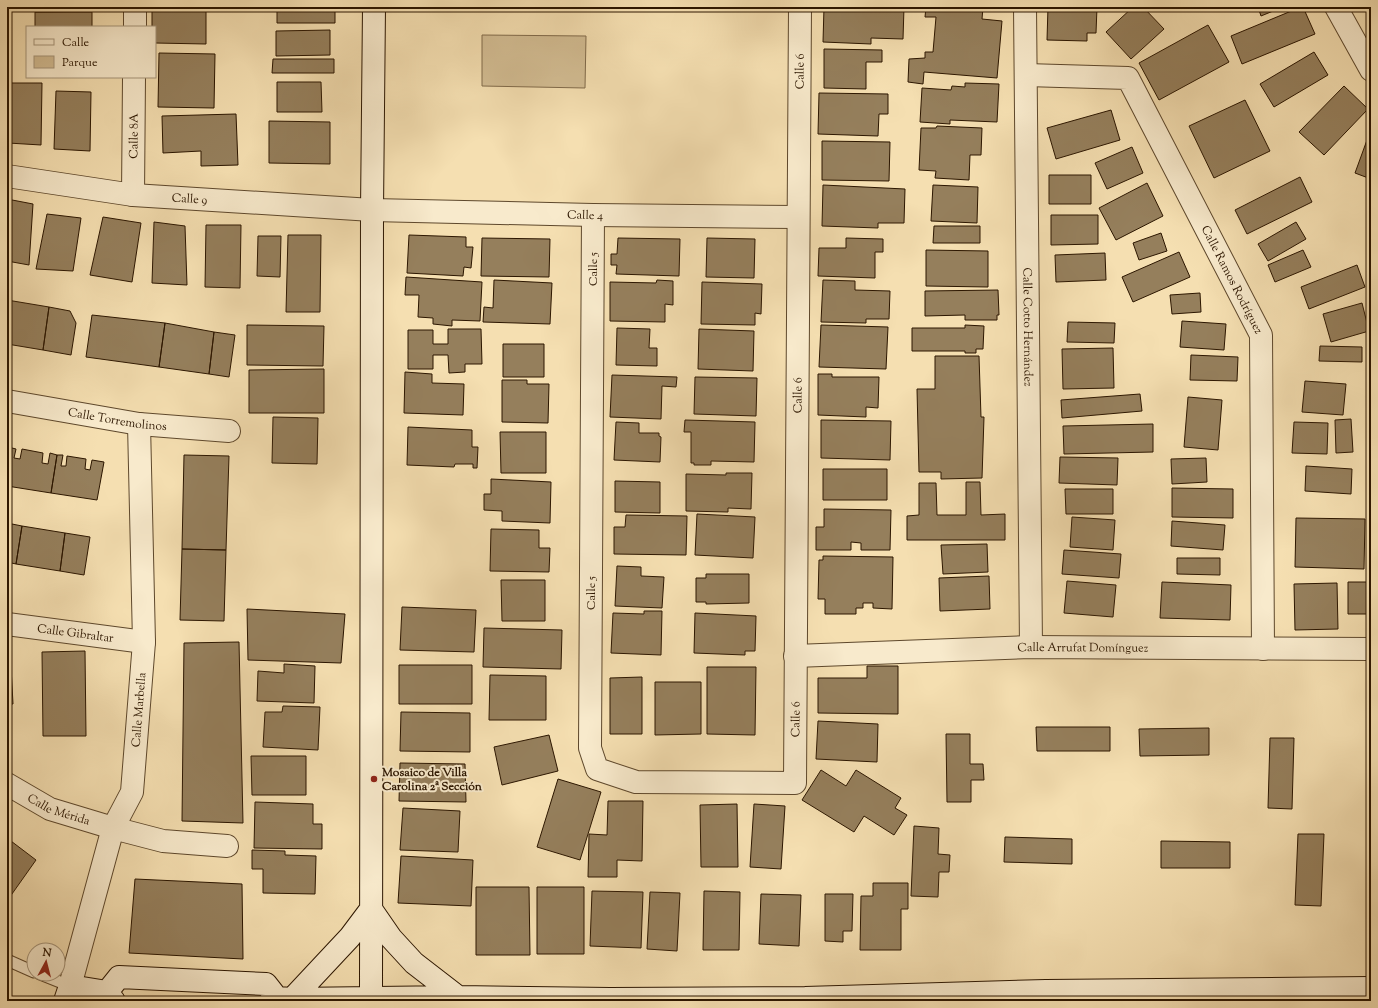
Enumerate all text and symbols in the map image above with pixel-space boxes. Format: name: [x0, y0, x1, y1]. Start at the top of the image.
legend: [26, 26, 156, 78]
text: Calle: [62, 34, 90, 52]
street label: Calle 6: [791, 53, 810, 89]
text: Parque: [62, 54, 98, 72]
street label: Calle 8A: [125, 113, 144, 159]
street label: Calle 9: [171, 189, 208, 210]
street label: Calle 4: [567, 206, 603, 225]
street label: Calle Ramos Rodríguez: [1196, 223, 1267, 338]
street label: Calle 5: [585, 252, 603, 286]
street label: Calle Cotto Hernández: [1017, 267, 1037, 387]
street label: Calle 6: [789, 377, 808, 413]
street label: Calle Torremolinos: [66, 404, 168, 436]
street label: Calle 5: [583, 576, 601, 610]
street label: Calle Gibraltar: [36, 620, 115, 648]
street label: Calle Arrufat Domínguez: [1017, 639, 1149, 658]
street label: Calle Marbella: [128, 671, 152, 748]
street label: Calle 6: [787, 701, 806, 737]
place label: Mosaico de Villa Carolina 2ª Sección: [381, 764, 483, 796]
marker: Mosaico de Villa Carolina 2ª Sección: [369, 774, 379, 784]
street label: Calle Mérida: [23, 790, 92, 831]
north arrow: [26, 942, 66, 982]
text: N: [41, 944, 53, 962]

